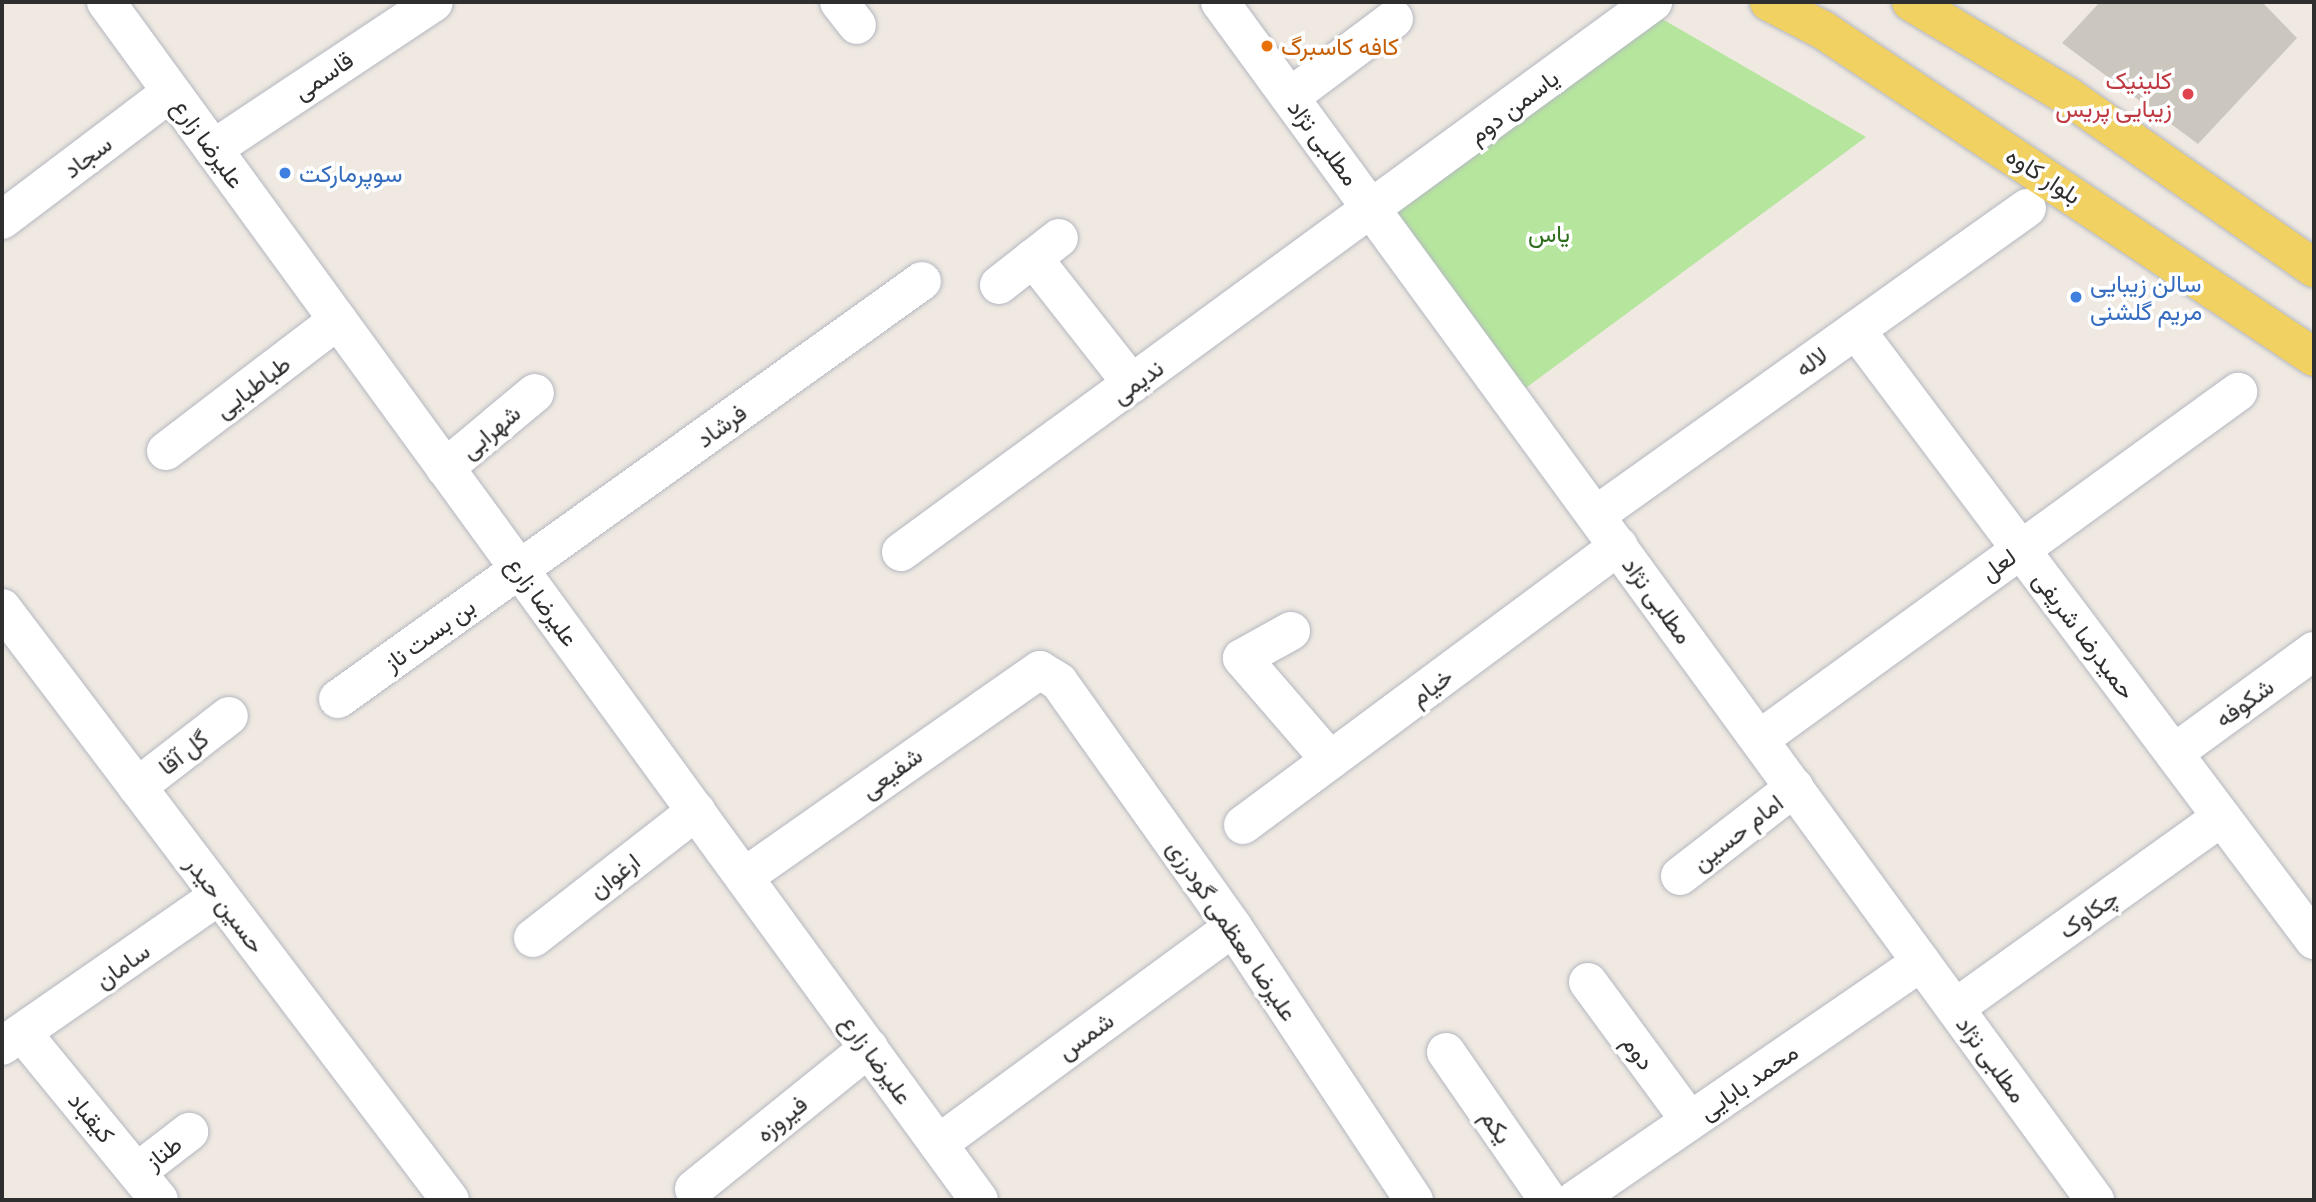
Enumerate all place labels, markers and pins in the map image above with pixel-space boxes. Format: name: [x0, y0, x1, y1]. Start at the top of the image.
place label: کافه کاسبرگ: [1281, 32, 1399, 60]
marker: کافه کاسبرگ: [1259, 38, 1275, 54]
place label: کلینیک زیبایی پریس: [2055, 66, 2172, 122]
marker: کلینیک زیبایی پریس: [2178, 84, 2198, 104]
place label: سوپرمارکت: [299, 159, 402, 187]
marker: سوپرمارکت: [277, 165, 293, 181]
place label: سالن زیبایی مریم گلشنی: [2090, 269, 2202, 325]
marker: سالن زیبایی مریم گلشنی: [2068, 289, 2084, 305]

